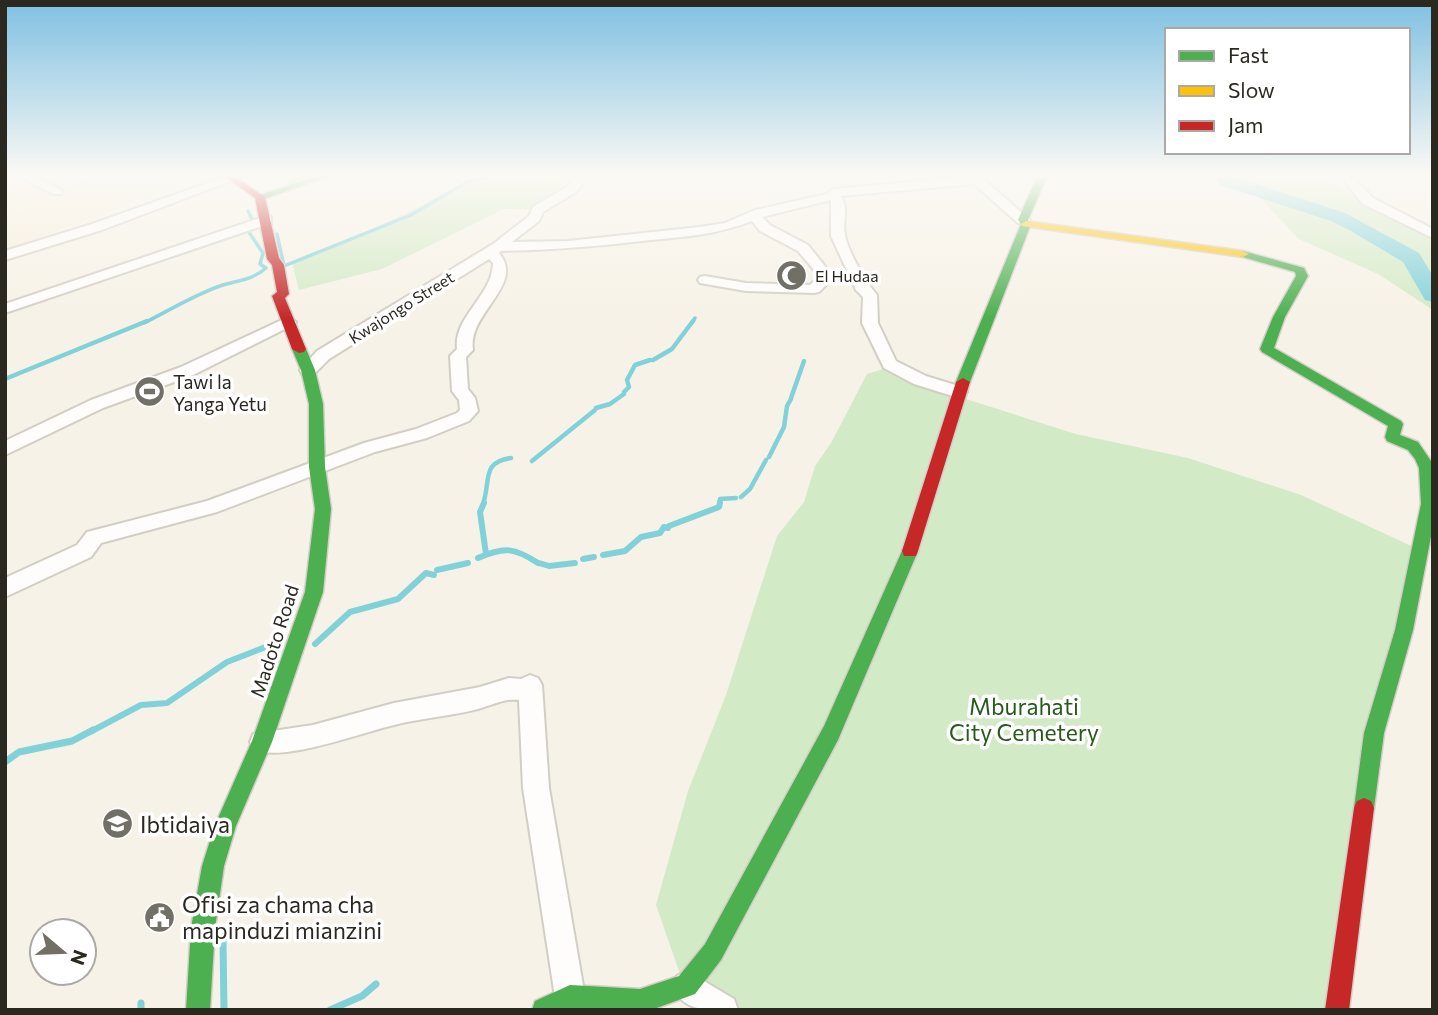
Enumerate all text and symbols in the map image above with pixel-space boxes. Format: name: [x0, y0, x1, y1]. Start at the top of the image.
legend: [1165, 28, 1410, 154]
text: Fast: [1228, 42, 1269, 67]
text: Slow: [1228, 77, 1275, 102]
text: Jam: [1228, 112, 1263, 137]
mosque icon: El Hudaa: [775, 258, 809, 292]
place label: El Hudaa: [815, 266, 879, 285]
street label: Kwajongo Street: [345, 267, 457, 347]
place label: Tawi la Yanga Yetu: [173, 370, 267, 415]
sports icon: Tawi la Yanga Yetu: [133, 375, 167, 409]
street label: Madoto Road: [245, 582, 303, 700]
park label: Mburahati City Cemetery: [949, 692, 1099, 746]
school or university icon: Ibtidaiya: [100, 807, 134, 841]
place label: Ibtidaiya: [140, 810, 230, 838]
place label: Ofisi za chama cha mapinduzi mianzini: [182, 890, 382, 944]
public building icon: Ofisi za chama cha mapinduzi mianzini: [142, 900, 176, 934]
north arrow: [28, 917, 98, 987]
text: N: [66, 947, 93, 968]

